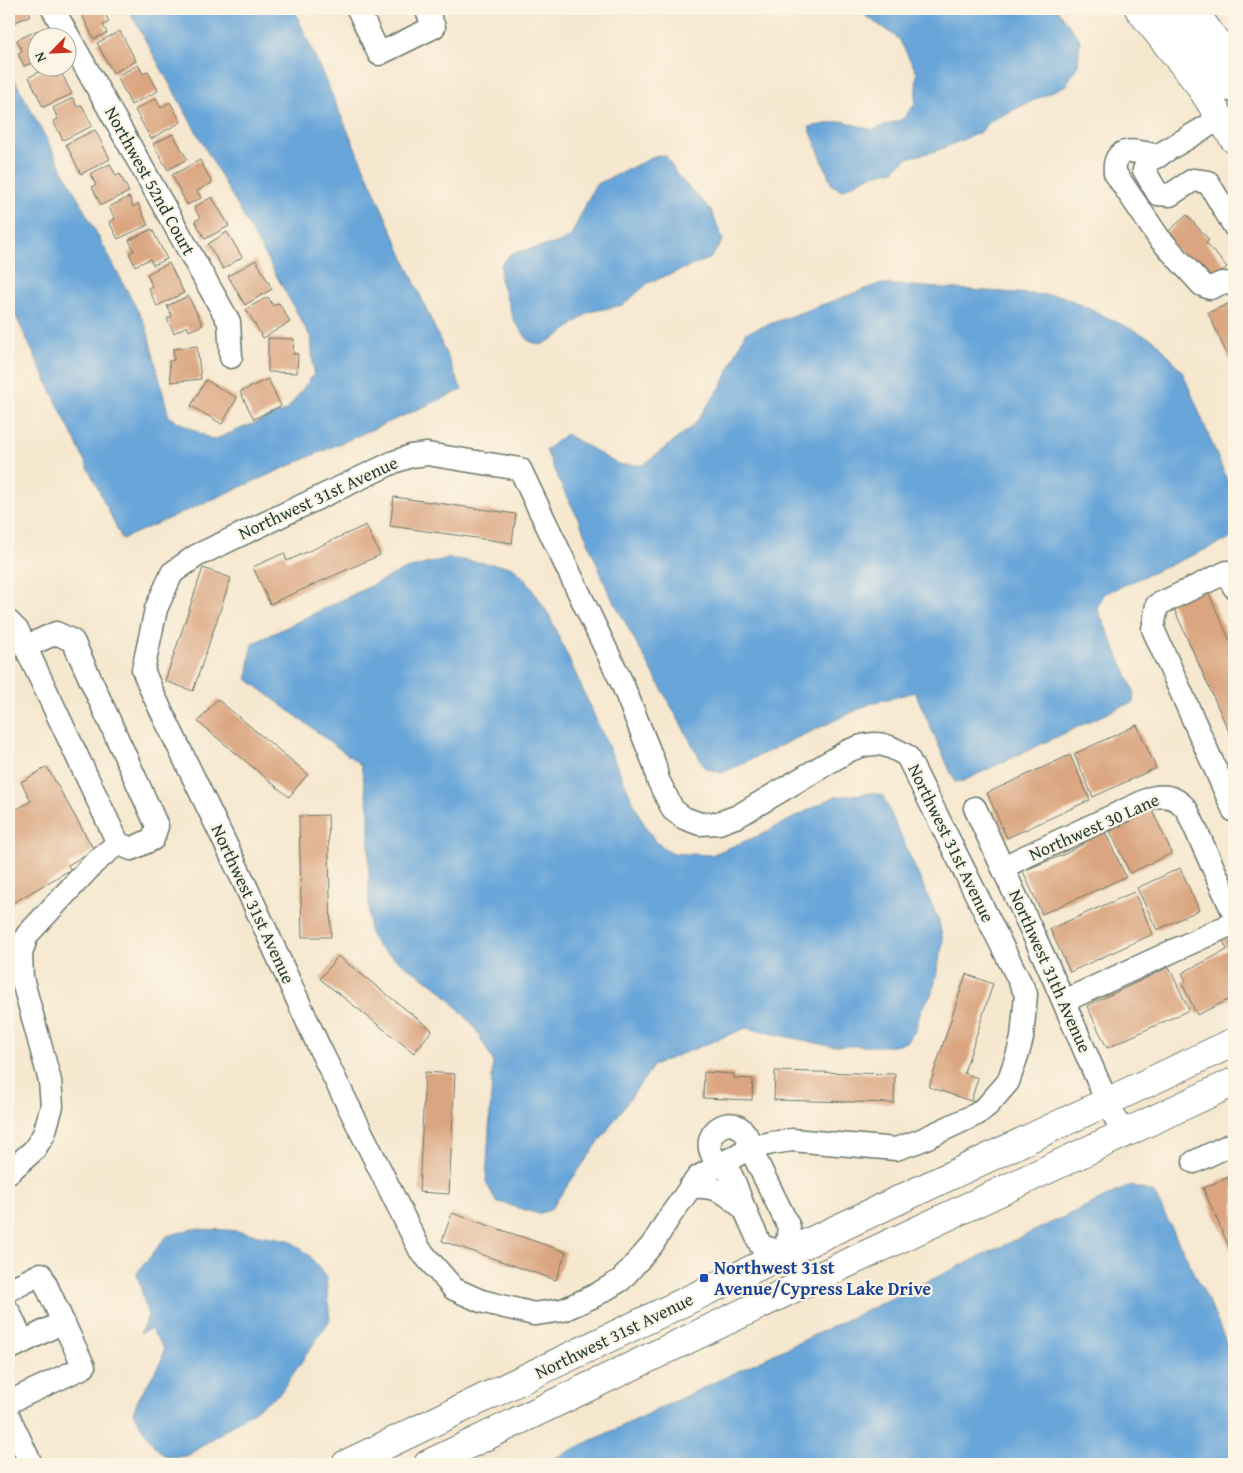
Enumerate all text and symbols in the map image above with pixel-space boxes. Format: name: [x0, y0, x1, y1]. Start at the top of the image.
north arrow: [28, 28, 78, 78]
text: N: [29, 48, 51, 66]
street label: Northwest 52nd Court: [98, 101, 203, 261]
street label: Northwest 31st Avenue: [234, 449, 402, 546]
street label: Northwest 31st Avenue: [901, 759, 1002, 927]
street label: Northwest 30 Lane: [1024, 786, 1163, 867]
street label: Northwest 31st Avenue: [205, 820, 302, 988]
street label: Northwest 31th Avenue: [1002, 885, 1099, 1057]
place label: Northwest 31st Avenue/Cypress Lake Drive: [714, 1254, 931, 1302]
marker: Northwest 31st Avenue/Cypress Lake Drive: [698, 1272, 710, 1284]
street label: Northwest 31st Avenue: [530, 1285, 698, 1386]

